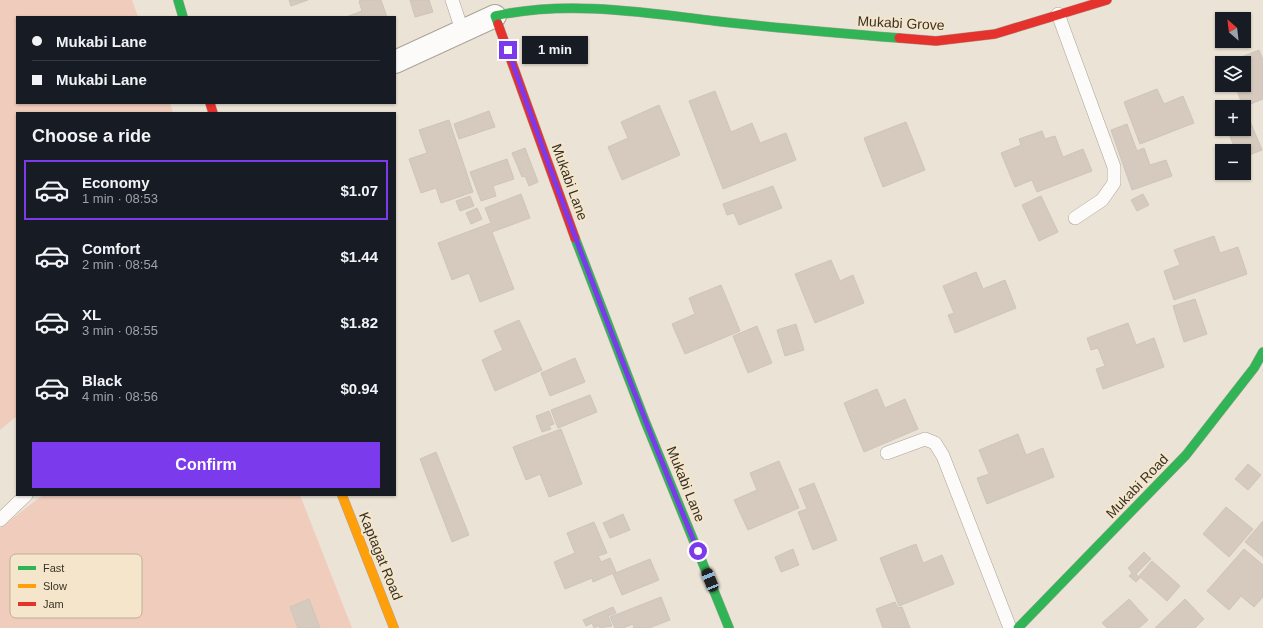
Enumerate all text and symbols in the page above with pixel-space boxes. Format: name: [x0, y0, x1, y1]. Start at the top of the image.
north arrow: [1215, 12, 1251, 48]
map controls: [1215, 12, 1251, 180]
street label: Mukabi Grove: [857, 13, 945, 33]
text: Mukabi Lane: [56, 33, 147, 50]
callout: 1 min: [522, 36, 588, 64]
route end: [499, 41, 517, 59]
text: 1 min: [538, 42, 572, 57]
button: layers: [1215, 56, 1251, 92]
text: Mukabi Lane: [56, 71, 147, 88]
button: +: [1215, 100, 1251, 136]
text: Choose a ride: [32, 126, 151, 146]
street label: Mukabi Lane: [549, 142, 591, 223]
button: −: [1215, 144, 1251, 180]
icon: car: [34, 172, 70, 208]
text: Economy: [82, 174, 150, 191]
text: $1.07: [340, 182, 378, 199]
text: 1 min · 08:53: [82, 191, 158, 206]
icon: car: [34, 238, 70, 274]
text: Comfort: [82, 240, 140, 257]
text: $1.44: [340, 248, 378, 265]
text: 2 min · 08:54: [82, 257, 158, 272]
icon: car: [34, 304, 70, 340]
text: XL: [82, 306, 101, 323]
text: $1.82: [340, 314, 378, 331]
text: 3 min · 08:55: [82, 323, 158, 338]
icon: car: [34, 370, 70, 406]
text: Black: [82, 372, 122, 389]
text: $0.94: [340, 380, 378, 397]
text: 4 min · 08:56: [82, 389, 158, 404]
button: Confirm: [32, 442, 380, 488]
street label: Mukabi Lane: [664, 444, 709, 524]
street label: Mukabi Road: [1103, 451, 1171, 521]
street label: Kaptagat Road: [356, 510, 406, 602]
route start: [689, 542, 707, 560]
legend: [10, 554, 142, 618]
text: Fast: [43, 562, 64, 574]
car: [700, 567, 720, 593]
text: Slow: [43, 580, 67, 592]
text: Jam: [43, 598, 64, 610]

